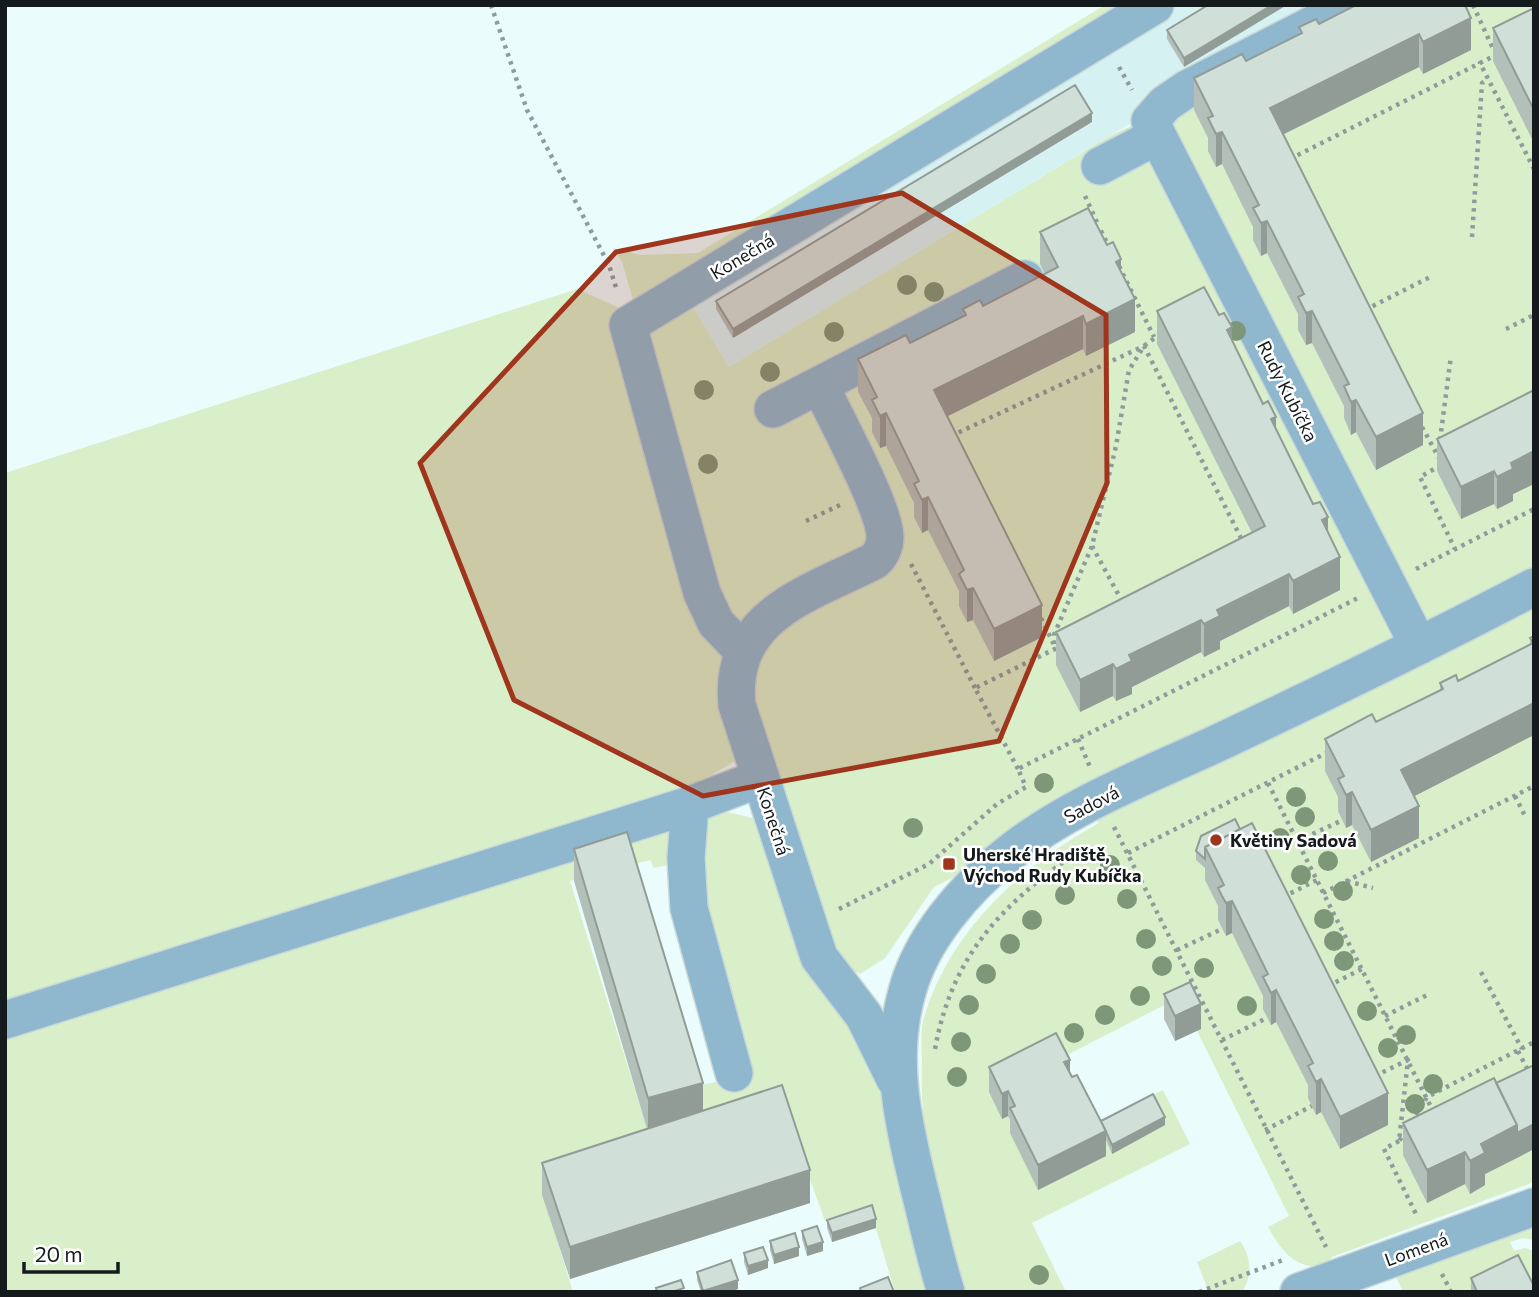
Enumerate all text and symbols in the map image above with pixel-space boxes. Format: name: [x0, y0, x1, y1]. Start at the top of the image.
street label: Konečná: [706, 228, 778, 284]
street label: Rudy Kubíčka: [1253, 337, 1323, 445]
street label: Sadová: [1060, 780, 1122, 828]
street label: Konečná: [753, 784, 795, 858]
place label: Květiny Sadová: [1230, 829, 1357, 851]
marker: Květiny Sadová: [1208, 832, 1224, 848]
place label: Uherské Hradiště, Východ Rudy Kubíčka: [963, 843, 1142, 886]
marker: Uherské Hradiště, Východ Rudy Kubíčka: [941, 856, 957, 872]
street label: Lomená: [1381, 1227, 1451, 1271]
scale bar: [24, 1230, 119, 1274]
text: 20 m: [35, 1241, 83, 1266]

